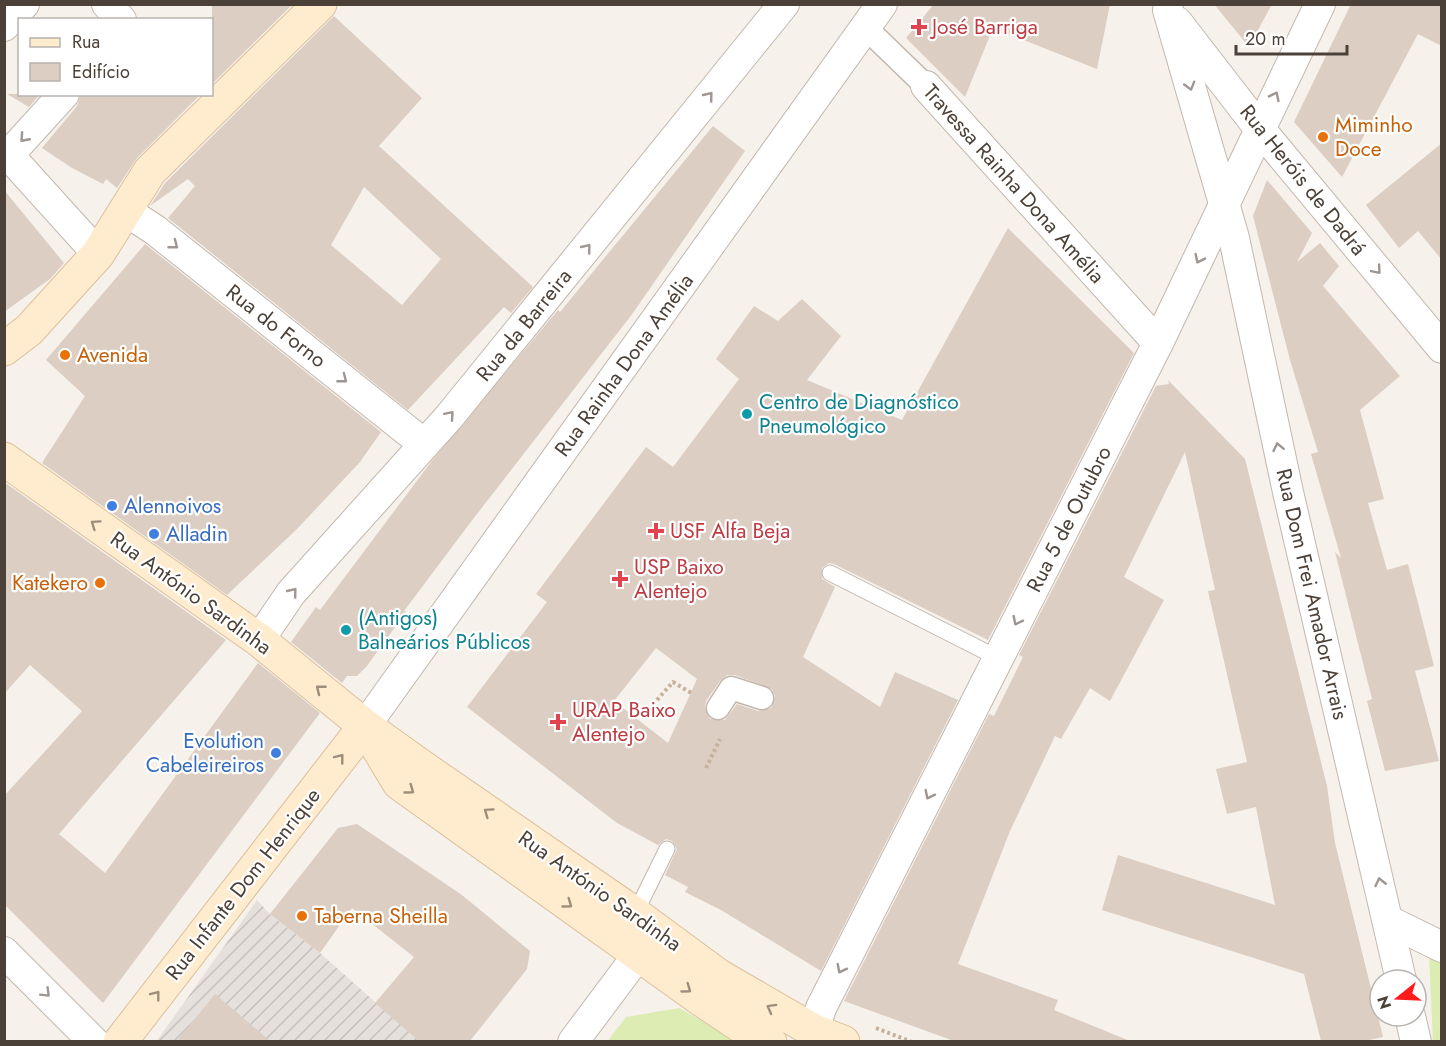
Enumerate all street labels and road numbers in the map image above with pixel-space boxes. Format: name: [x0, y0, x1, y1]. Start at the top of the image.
street label: Travessa Rainha Dona Amélia: [916, 78, 1112, 290]
street label: Rua Heróis de Dadrá: [1233, 98, 1373, 262]
street label: Rua da Barreira: [469, 262, 579, 388]
street label: Rua Rainha Dona Amélia: [547, 267, 701, 463]
street label: Rua do Forno: [220, 277, 332, 375]
street label: Rua 5 de Outubro: [1019, 441, 1119, 597]
street label: Rua Dom Frei Amador Arrais: [1269, 466, 1355, 722]
street label: Rua António Sardinha: [104, 524, 278, 662]
street label: Rua Infante Dom Henrique: [158, 781, 328, 986]
street label: Rua António Sardinha: [512, 823, 688, 959]

